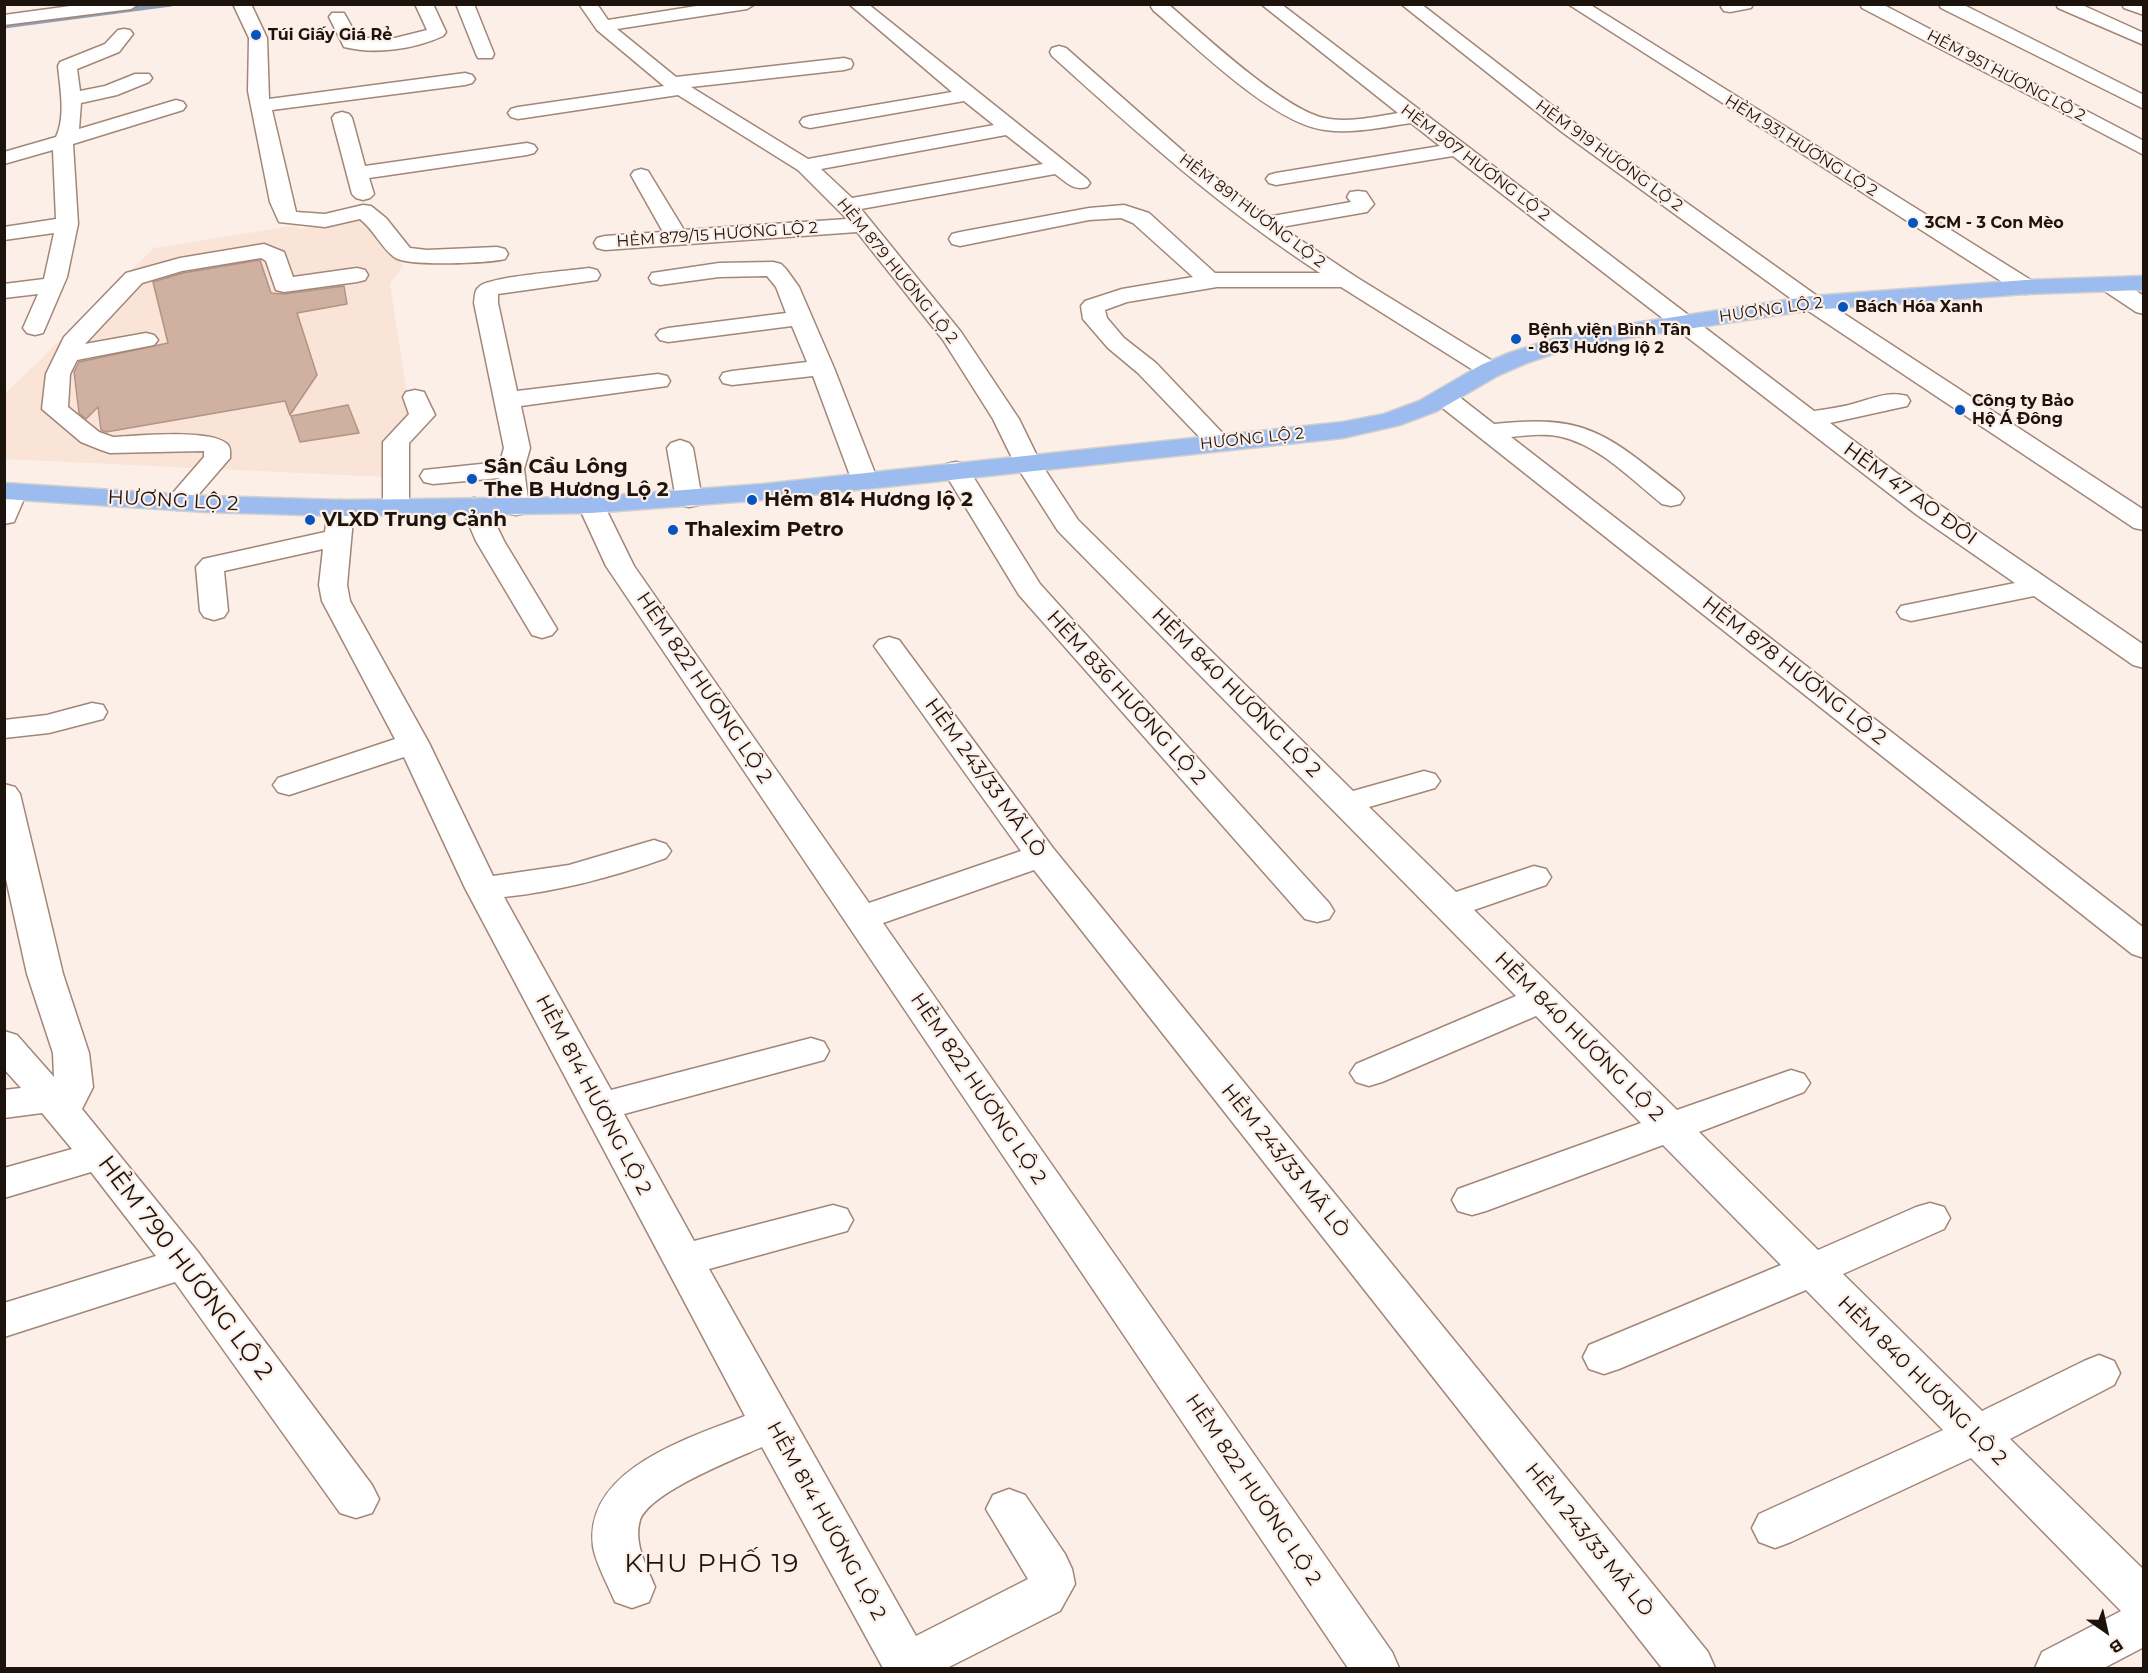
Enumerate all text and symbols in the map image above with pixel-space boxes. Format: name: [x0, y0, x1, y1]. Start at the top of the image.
place label: Túi Giấy Giá Rẻ: [268, 25, 392, 45]
street label: HẺM 951 HƯƠNG LỘ 2: [1924, 26, 2088, 126]
marker: Túi Giấy Giá Rẻ: [249, 28, 263, 42]
street label: HẺM 931 HƯƠNG LỘ 2: [1721, 91, 1881, 201]
street label: HẺM 919 HƯƠNG LỘ 2: [1532, 96, 1686, 216]
street label: HẺM 907 HƯƠNG LỘ 2: [1397, 101, 1553, 225]
street label: HẺM 891 HƯƠNG LỘ 2: [1175, 150, 1329, 272]
street label: HẺM 879 HƯƠNG LỘ 2: [832, 194, 962, 348]
place label: 3CM - 3 Con Mèo: [1925, 213, 2064, 233]
marker: 3CM - 3 Con Mèo: [1906, 216, 1920, 230]
street label: HẺM 879/15 HƯƠNG LỘ 2: [616, 218, 818, 252]
street label: HƯƠNG LỘ 2: [1718, 293, 1824, 327]
place label: Bách Hóa Xanh: [1855, 297, 1983, 317]
marker: Bách Hóa Xanh: [1836, 300, 1850, 314]
place label: Bệnh viện Bình Tân - 863 Hương lộ 2: [1528, 320, 1691, 358]
marker: Bệnh viện Bình Tân - 863 Hương lộ 2: [1509, 332, 1523, 346]
place label: Công ty Bảo Hộ Á Đông: [1972, 391, 2074, 429]
marker: Công ty Bảo Hộ Á Đông: [1953, 403, 1967, 417]
street label: HƯƠNG LỘ 2: [1199, 424, 1305, 454]
street label: HẺM 47 AO ĐÔI: [1839, 438, 1981, 550]
place label: Sân Cầu Lông The B Hương Lộ 2: [484, 455, 669, 502]
marker: Sân Cầu Lông The B Hương Lộ 2: [465, 472, 479, 486]
street label: HƯƠNG LỘ 2: [107, 486, 239, 516]
place label: Hẻm 814 Hương lộ 2: [764, 488, 973, 512]
marker: Hẻm 814 Hương lộ 2: [745, 493, 759, 507]
place label: VLXD Trung Cảnh: [322, 508, 507, 532]
marker: VLXD Trung Cảnh: [303, 513, 317, 527]
place label: Thalexim Petro: [685, 518, 844, 542]
marker: Thalexim Petro: [666, 523, 680, 537]
street label: HẺM 822 HƯƠNG LỘ 2: [631, 588, 777, 788]
street label: HẺM 878 HƯƠNG LỘ 2: [1697, 592, 1891, 750]
street label: HẺM 840 HƯƠNG LỘ 2: [1146, 603, 1326, 783]
street label: HẺM 836 HƯƠNG LỘ 2: [1041, 606, 1211, 790]
street label: HẺM 243/33 MÃ LÒ: [919, 694, 1051, 862]
street label: HẺM 840 HƯƠNG LỘ 2: [1489, 947, 1669, 1127]
street label: HẺM 822 HƯƠNG LỘ 2: [905, 989, 1051, 1189]
street label: HẺM 814 HƯƠNG LỘ 2: [530, 991, 656, 1199]
street label: HẺM 243/33 MÃ LÒ: [1216, 1079, 1354, 1243]
street label: HẺM 790 HƯƠNG LỘ 2: [91, 1150, 279, 1386]
street label: HẺM 840 HƯƠNG LỘ 2: [1832, 1291, 2012, 1471]
street label: HẺM 822 HƯƠNG LỘ 2: [1180, 1390, 1326, 1590]
street label: HẺM 814 HƯƠNG LỘ 2: [761, 1418, 891, 1624]
street label: HẺM 243/33 MÃ LÒ: [1520, 1458, 1658, 1622]
district label: KHU PHỐ 19: [624, 1548, 800, 1580]
north arrow: [2076, 1601, 2136, 1661]
text: B: [2106, 1635, 2127, 1658]

